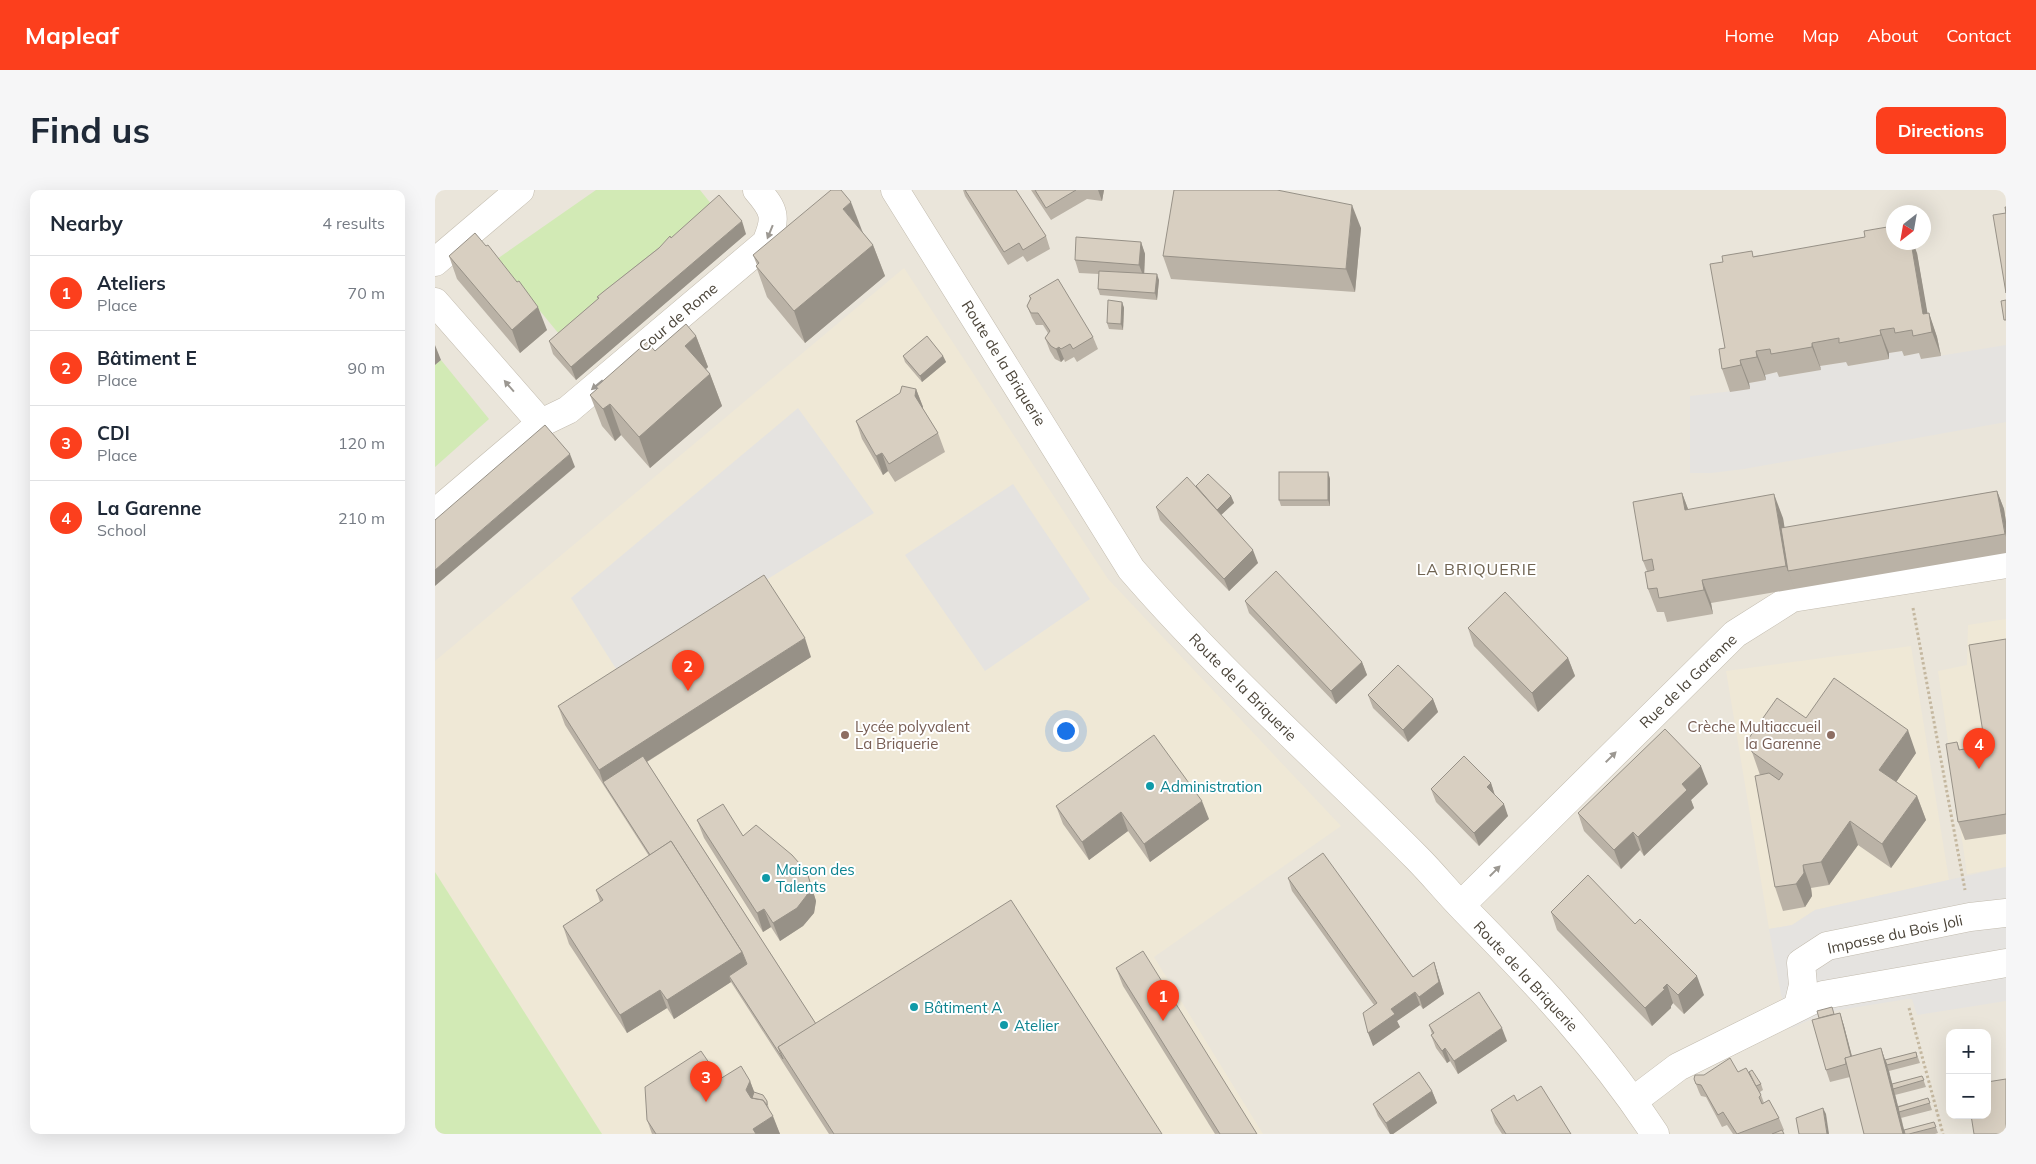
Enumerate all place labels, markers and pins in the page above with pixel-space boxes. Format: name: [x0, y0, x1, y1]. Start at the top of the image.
pin: 2: [672, 650, 704, 691]
place label: Lycée polyvalent La Briquerie: [855, 717, 970, 753]
place label: Crèche Multiaccueil la Garenne: [1687, 717, 1821, 753]
pin: 4: [1963, 728, 1995, 769]
marker: Lycée polyvalent La Briquerie: [839, 729, 851, 741]
marker: Crèche Multiaccueil la Garenne: [1825, 729, 1837, 741]
place label: Administration: [1160, 777, 1262, 796]
marker: Administration: [1144, 780, 1156, 792]
place label: Maison des Talents: [776, 860, 855, 896]
marker: Maison des Talents: [760, 872, 772, 884]
pin: 1: [1147, 980, 1179, 1021]
place label: Bâtiment A: [924, 998, 1002, 1017]
marker: Bâtiment A: [908, 1001, 920, 1013]
place label: Atelier: [1014, 1016, 1059, 1035]
marker: Atelier: [998, 1019, 1010, 1031]
pin: 3: [690, 1061, 722, 1102]

